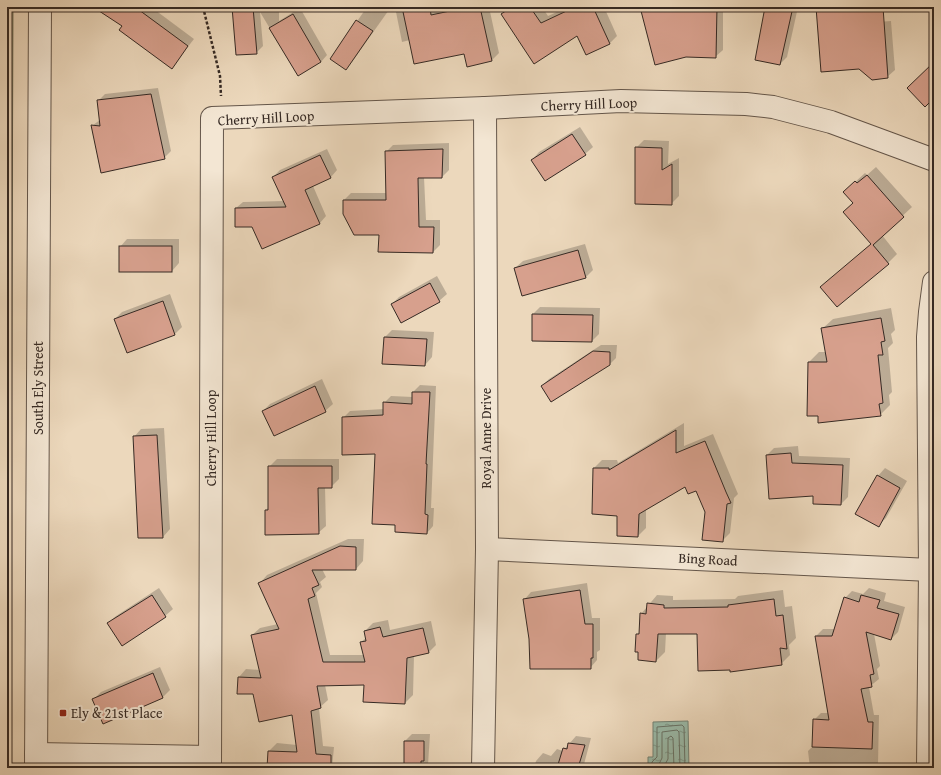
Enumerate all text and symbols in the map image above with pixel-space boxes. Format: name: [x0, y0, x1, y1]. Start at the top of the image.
street label: Cherry Hill Loop: [540, 92, 638, 116]
street label: Cherry Hill Loop: [217, 105, 315, 131]
street label: South Ely Street: [28, 341, 48, 435]
street label: Royal Anne Drive: [476, 387, 496, 488]
street label: Cherry Hill Loop: [201, 389, 221, 486]
street label: Bing Road: [678, 547, 739, 571]
place label: Ely & 21st Place: [71, 703, 163, 723]
marker: Ely & 21st Place: [58, 708, 68, 718]

